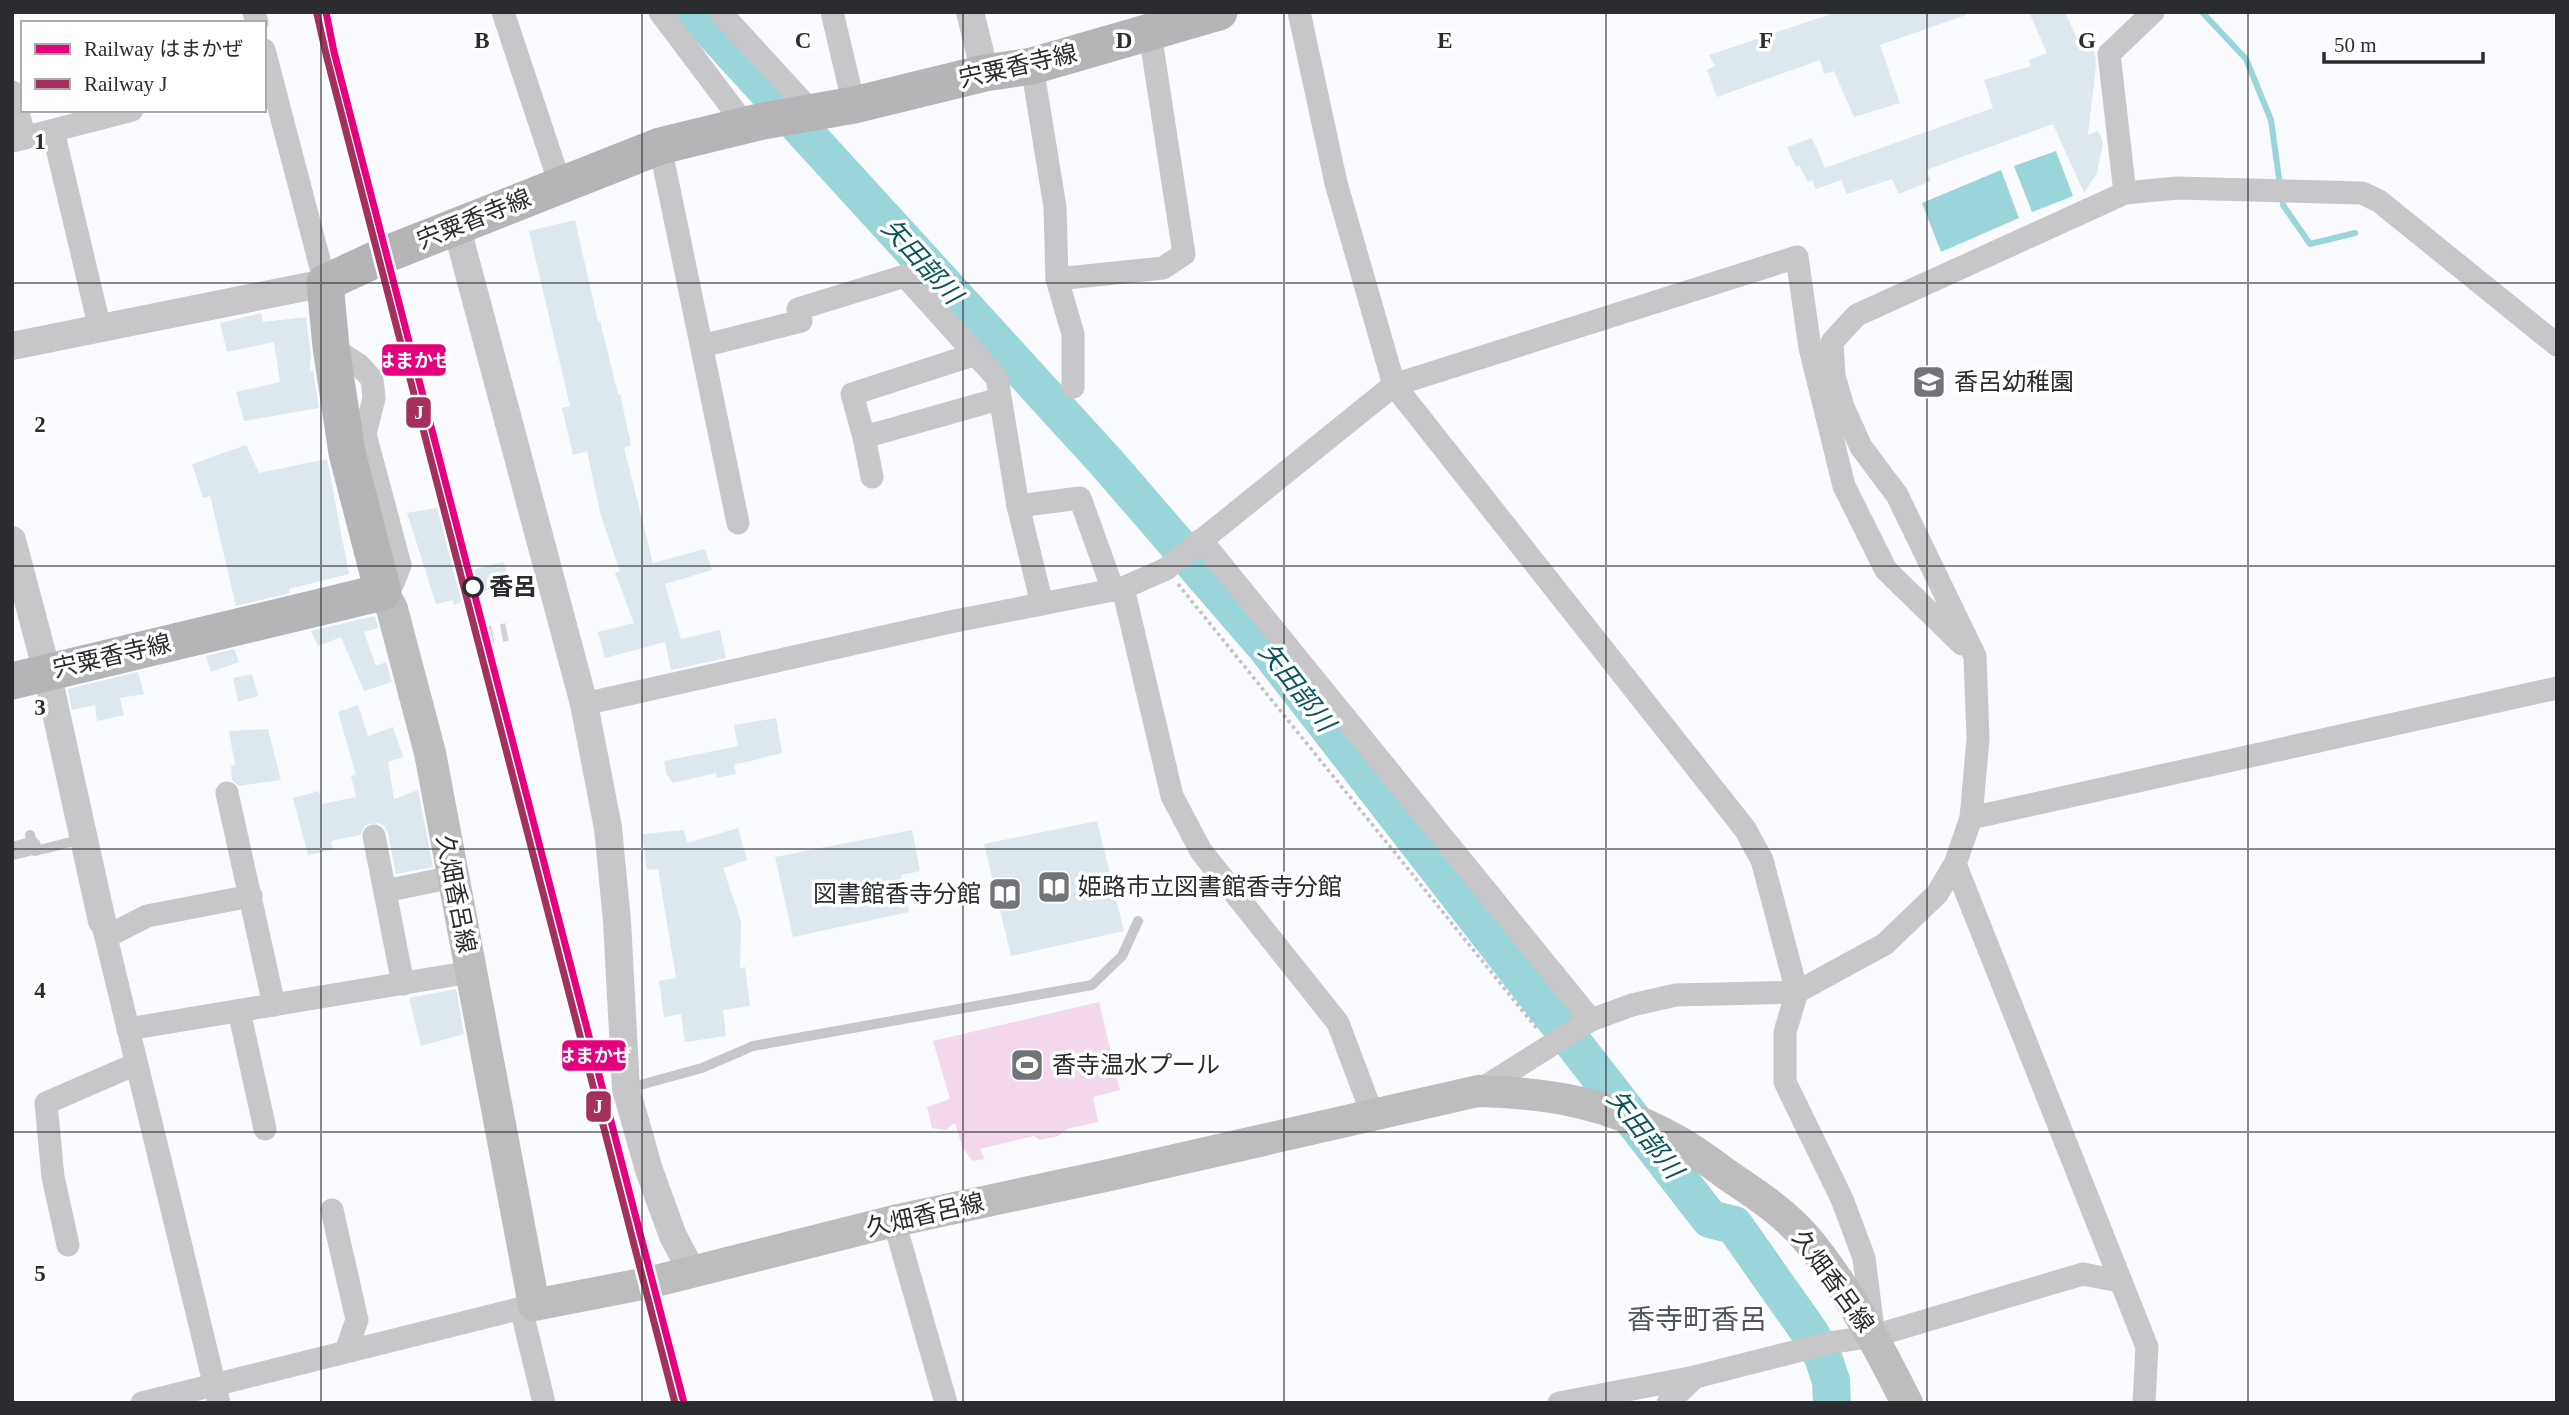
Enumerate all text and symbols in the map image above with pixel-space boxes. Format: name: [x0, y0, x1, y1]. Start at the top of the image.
legend: [21, 21, 266, 112]
scale bar: [2324, 21, 2483, 65]
text: B: [474, 28, 490, 53]
text: C: [795, 28, 811, 53]
text: D: [1116, 28, 1132, 53]
text: E: [1437, 28, 1453, 53]
text: F: [1759, 28, 1773, 53]
text: G: [2078, 28, 2096, 53]
text: 50 m: [2334, 33, 2377, 57]
text: Railway はまかぜ: [84, 37, 243, 61]
street label: 宍粟香寺線: [957, 40, 1079, 92]
text: Railway J: [84, 72, 167, 96]
text: 1: [34, 129, 46, 154]
street label: 宍粟香寺線: [413, 184, 535, 254]
water label: 矢田部川: [876, 213, 969, 312]
line badge: はまかぜ: [381, 343, 447, 377]
text: はまかぜ: [376, 350, 452, 371]
school or university icon: 香呂幼稚園: [1910, 363, 1948, 401]
place label: 香呂幼稚園: [1954, 369, 2074, 395]
line badge: J: [405, 396, 432, 429]
text: J: [414, 402, 424, 423]
text: 2: [34, 412, 46, 437]
place label: 香呂: [489, 574, 537, 600]
marker: 香呂: [463, 577, 483, 597]
street label: 宍粟香寺線: [51, 630, 173, 682]
water label: 矢田部川: [1253, 637, 1342, 740]
text: 3: [34, 695, 46, 720]
street label: 久畑香呂線: [432, 833, 480, 955]
library icon: 姫路市立図書館香寺分館: [1035, 868, 1073, 906]
place label: 姫路市立図書館香寺分館: [1078, 874, 1342, 900]
library icon: 図書館香寺分館: [986, 875, 1024, 913]
place label: 図書館香寺分館: [813, 881, 981, 907]
text: 4: [34, 978, 46, 1003]
line badge: はまかぜ: [561, 1039, 627, 1072]
text: はまかぜ: [556, 1045, 632, 1066]
sports icon: 香寺温水プール: [1008, 1046, 1046, 1084]
place label: 香寺温水プール: [1052, 1052, 1220, 1078]
water label: 矢田部川: [1601, 1084, 1690, 1187]
line badge: J: [585, 1090, 612, 1123]
text: J: [593, 1096, 603, 1117]
street label: 久畑香呂線: [864, 1189, 986, 1241]
street label: 久畑香呂線: [1787, 1225, 1879, 1337]
text: 5: [34, 1261, 46, 1286]
district label: 香寺町香呂: [1627, 1304, 1767, 1335]

